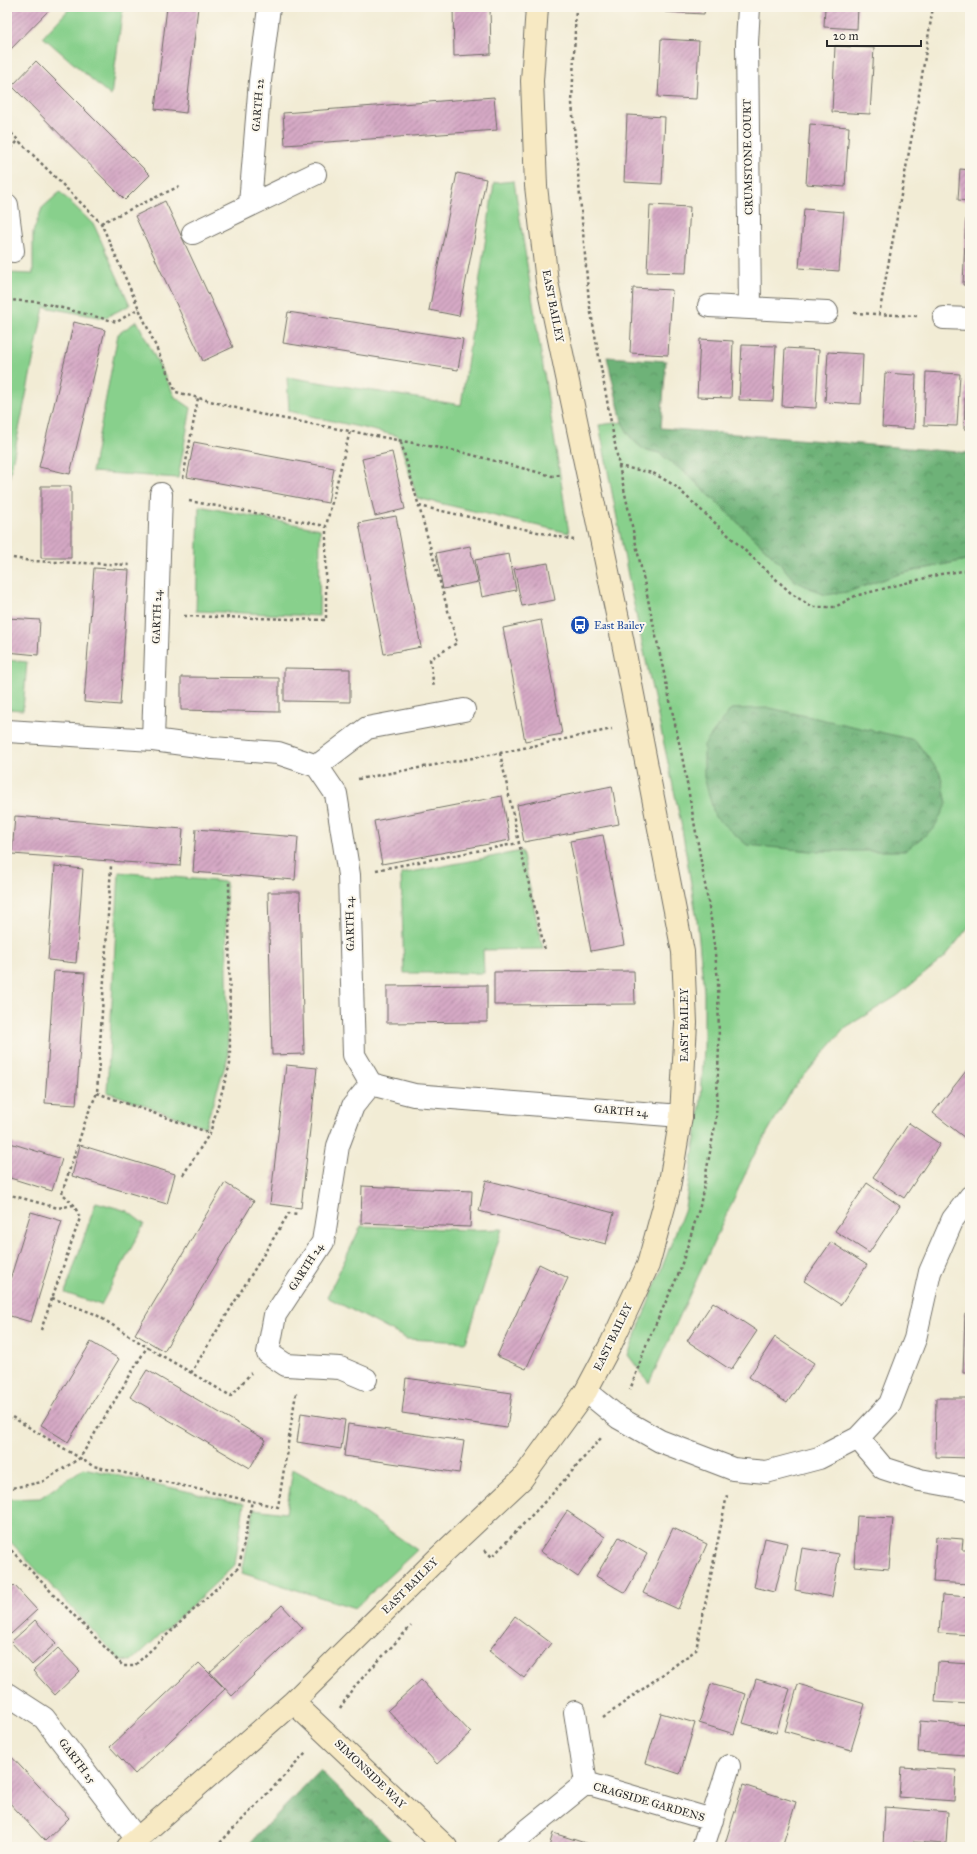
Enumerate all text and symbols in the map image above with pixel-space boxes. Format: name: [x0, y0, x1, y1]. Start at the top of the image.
scale bar: [827, 22, 921, 48]
text: 20 m: [833, 29, 859, 43]
street label: GARTH 22: [249, 77, 267, 132]
street label: CRUMSTONE COURT: [740, 98, 756, 215]
street label: EAST BAILEY: [540, 269, 567, 344]
street label: GARTH 24: [150, 589, 164, 644]
bus stop icon: East Bailey: [569, 614, 591, 636]
place label: East Bailey: [594, 619, 645, 632]
street label: GARTH 24: [343, 896, 357, 951]
street label: EAST BAILEY: [678, 987, 691, 1062]
street label: GARTH 24: [594, 1102, 649, 1120]
street label: GARTH 24: [286, 1240, 327, 1293]
street label: EAST BAILEY: [591, 1300, 635, 1373]
street label: EAST BAILEY: [379, 1555, 441, 1617]
street label: GARTH 25: [56, 1736, 98, 1786]
street label: SIMONSIDE WAY: [332, 1737, 409, 1812]
street label: CRAGSIDE GARDENS: [592, 1780, 706, 1824]

